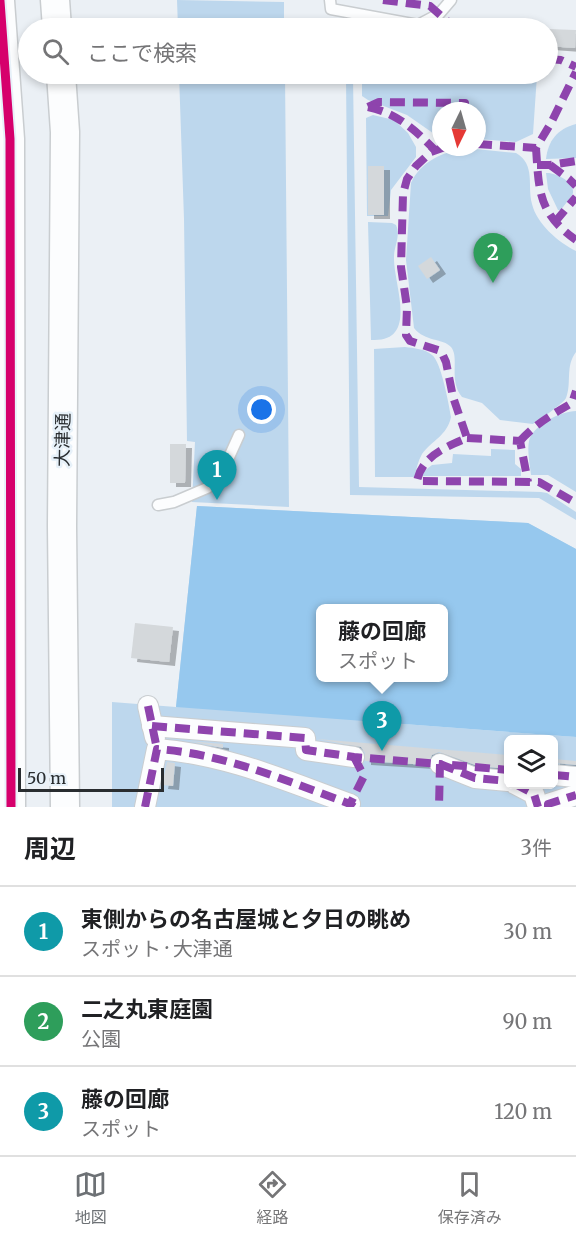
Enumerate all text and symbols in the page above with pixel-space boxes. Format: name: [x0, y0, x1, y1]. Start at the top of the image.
search box: [18, 18, 558, 84]
icon: search: [39, 35, 72, 68]
text: ここで検索: [87, 39, 197, 67]
north arrow: [432, 102, 486, 156]
pin: 2: [474, 234, 512, 283]
your location: [247, 395, 276, 424]
street label: 大津通: [51, 413, 74, 467]
pin: 1: [198, 450, 236, 500]
popup: [316, 604, 448, 682]
text: 藤の回廊: [338, 617, 426, 645]
text: スポット: [338, 648, 418, 673]
pin: 3: [362, 702, 401, 751]
map controls: [504, 735, 558, 789]
button: layers: [504, 735, 558, 789]
scale bar: [18, 765, 164, 792]
text: 50 m: [27, 768, 66, 788]
text: 周辺: [24, 832, 76, 865]
text: 3件: [521, 835, 552, 860]
text: 東側からの名古屋城と夕日の眺め: [81, 905, 411, 933]
text: 1: [39, 919, 48, 944]
text: 30 m: [503, 919, 552, 944]
text: スポット · 大津通: [81, 936, 233, 961]
text: 二之丸東庭園: [81, 995, 213, 1023]
text: 2: [38, 1009, 49, 1034]
text: 90 m: [502, 1009, 552, 1034]
text: 公園: [81, 1026, 121, 1051]
text: 藤の回廊: [81, 1085, 169, 1113]
text: 3: [38, 1099, 49, 1124]
text: 120 m: [494, 1099, 552, 1124]
text: スポット: [81, 1116, 161, 1141]
tab: 地図: [74, 1168, 107, 1228]
tab: 経路: [256, 1168, 289, 1228]
tab: 保存済み: [438, 1168, 502, 1228]

